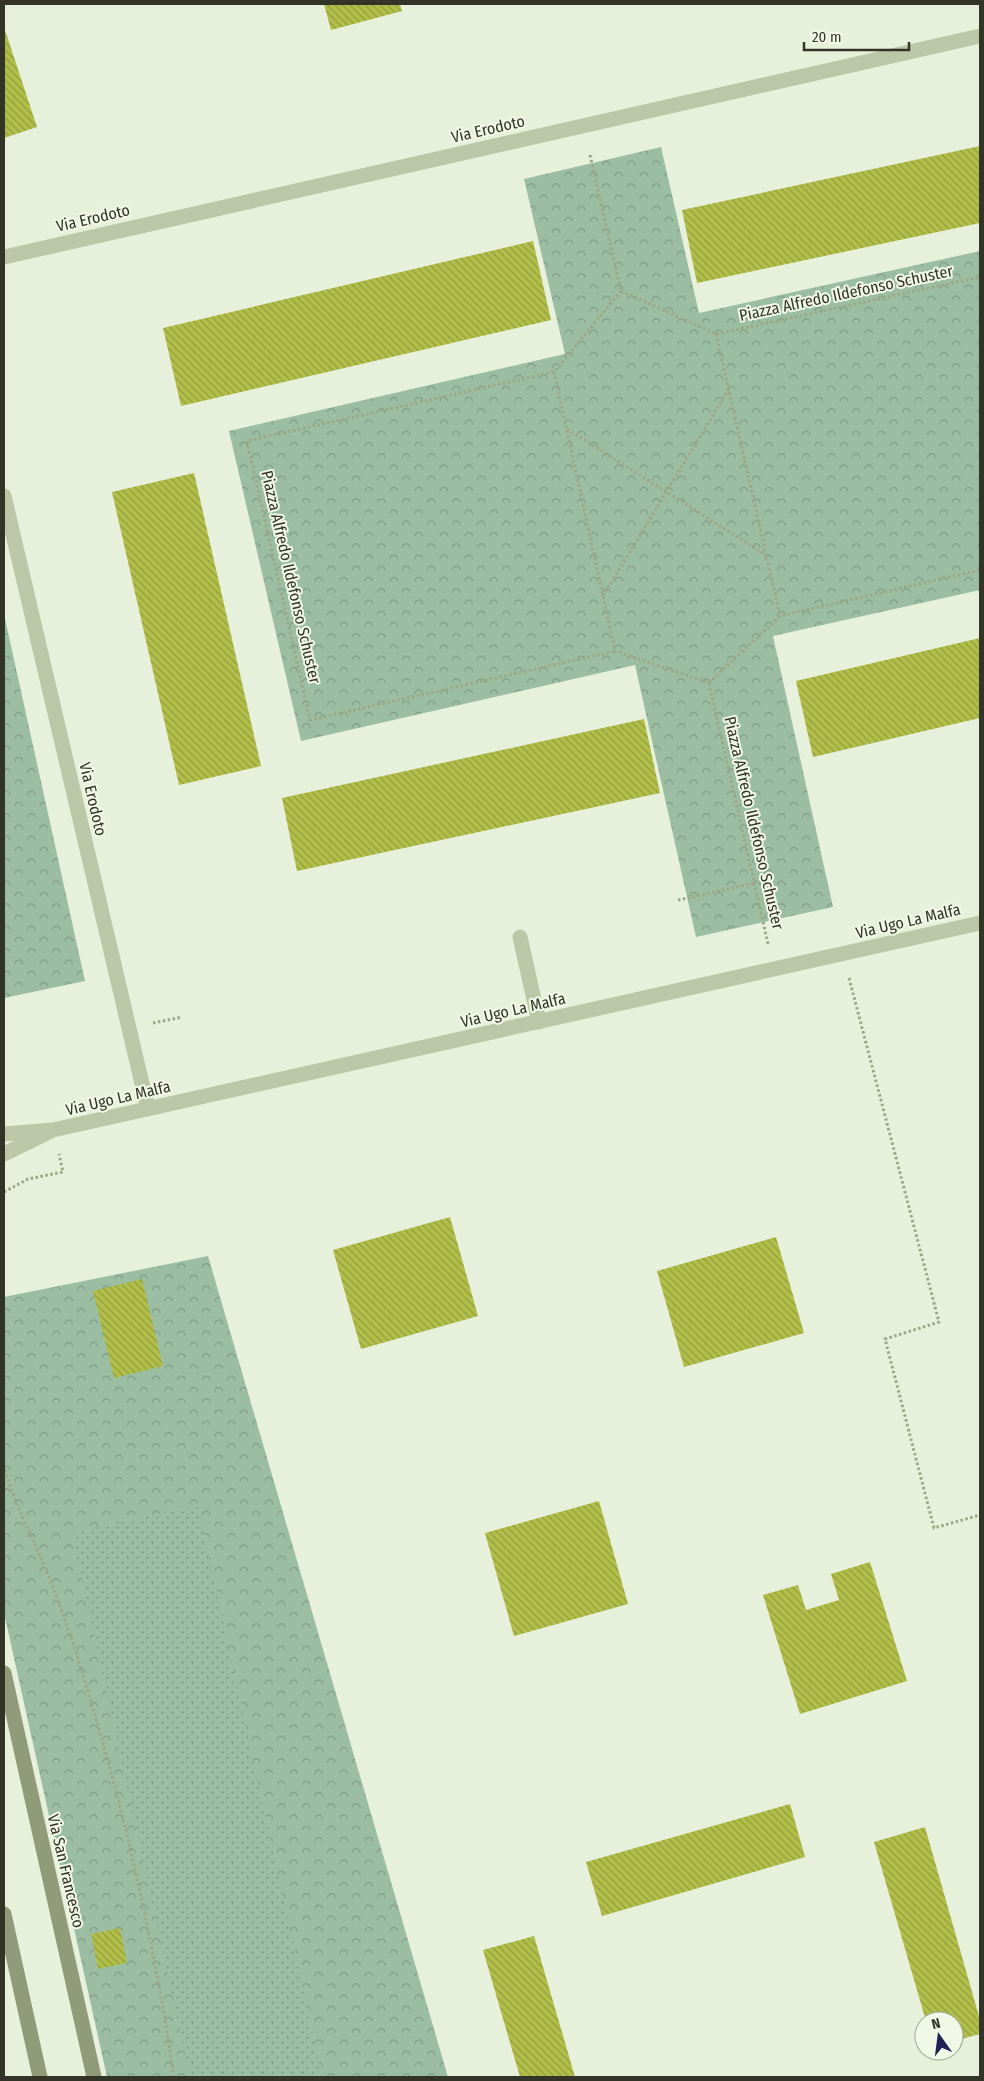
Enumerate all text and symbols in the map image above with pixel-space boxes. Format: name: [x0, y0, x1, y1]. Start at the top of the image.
scale bar: [804, 20, 909, 52]
text: 20 m: [812, 28, 842, 46]
street label: Via Erodoto: [449, 111, 527, 147]
street label: Via Erodoto: [54, 200, 132, 236]
street label: Piazza Alfredo Ildefonso Schuster: [737, 261, 955, 325]
street label: Piazza Alfredo Ildefonso Schuster: [257, 469, 325, 686]
street label: Piazza Alfredo Ildefonso Schuster: [720, 715, 788, 932]
street label: Via Erodoto: [75, 760, 111, 838]
street label: Via Ugo La Malfa: [854, 900, 962, 942]
street label: Via Ugo La Malfa: [459, 989, 567, 1031]
street label: Via Ugo La Malfa: [64, 1077, 172, 1119]
street label: Via San Francesco: [44, 1812, 88, 1930]
north arrow: [914, 2011, 964, 2061]
text: N: [930, 2015, 942, 2033]

